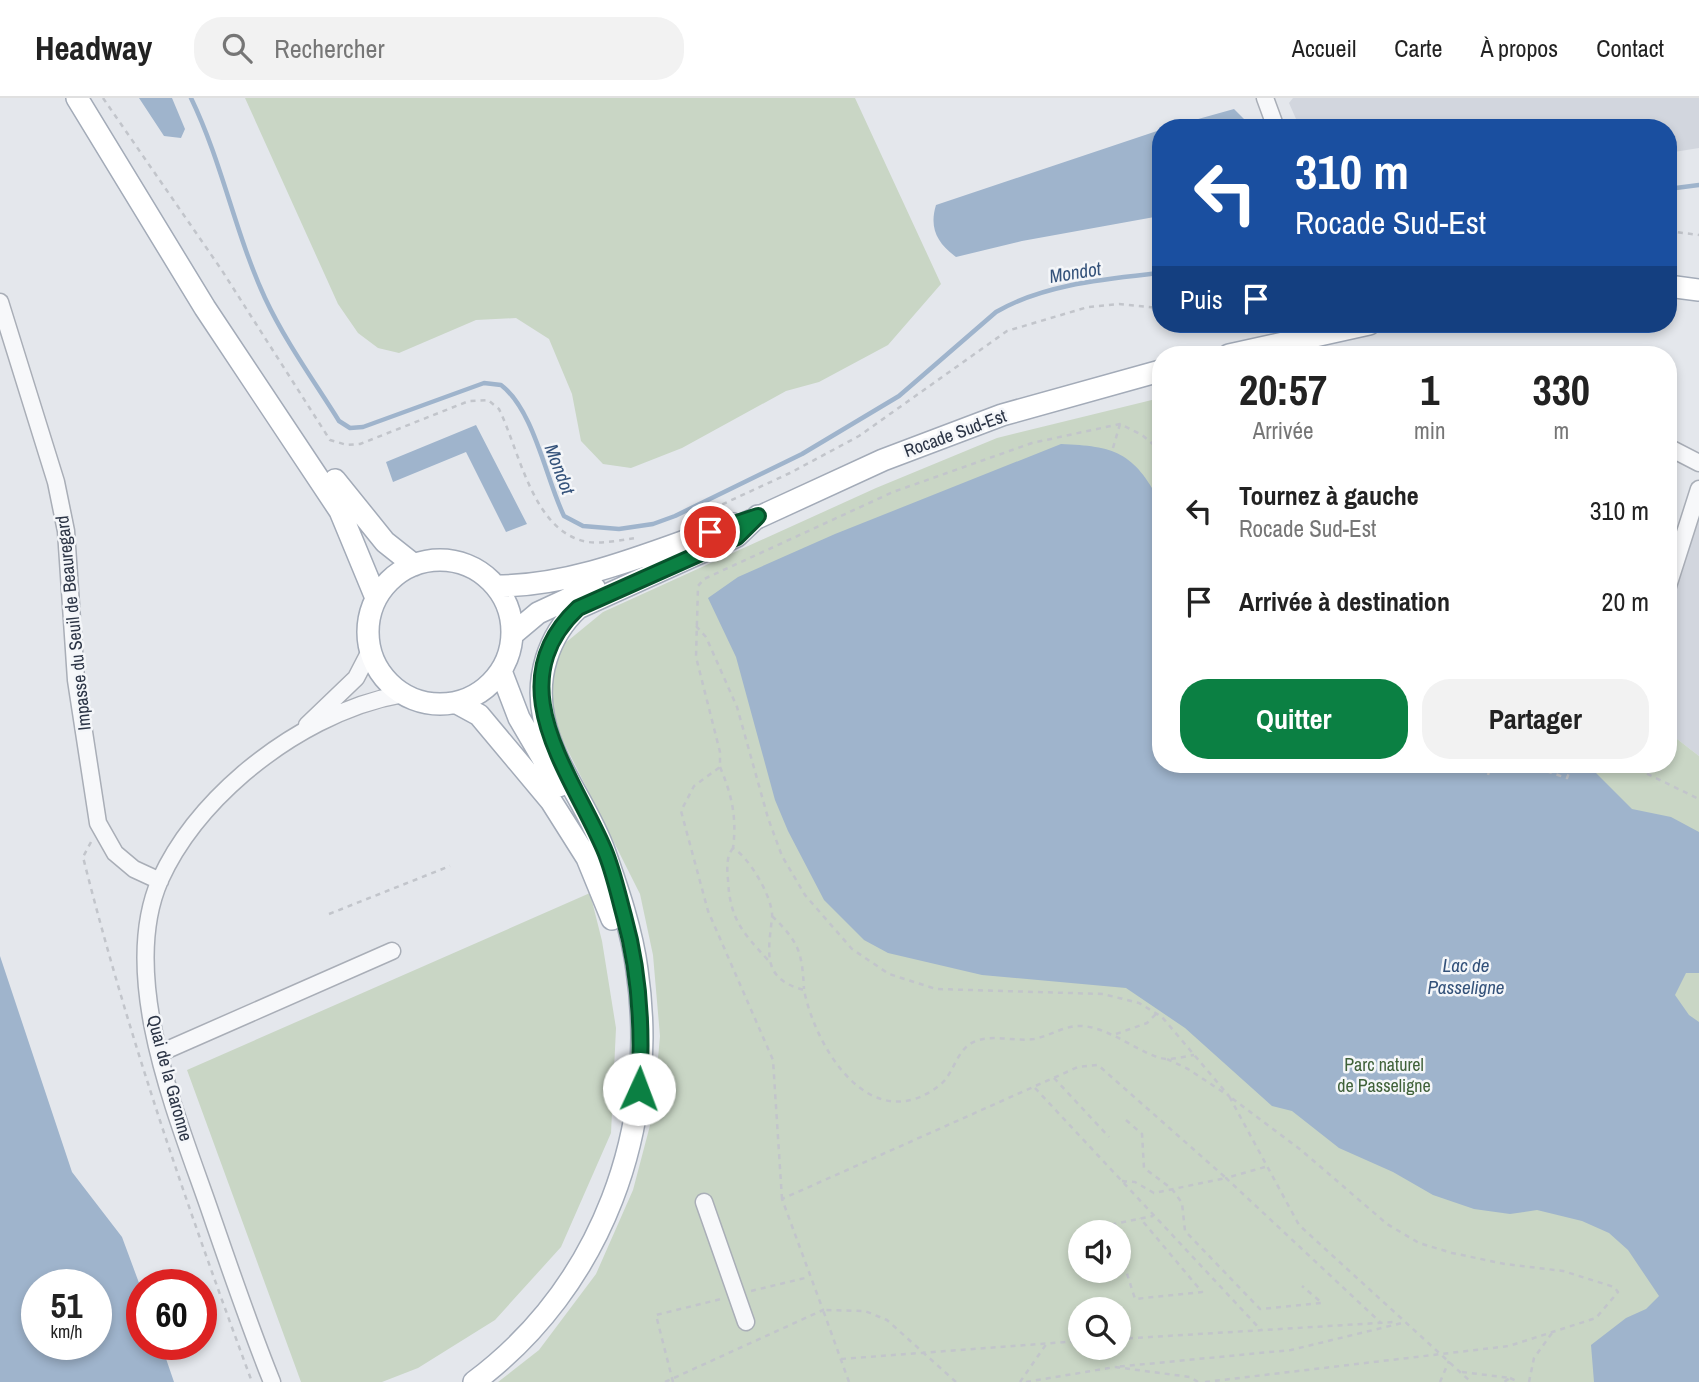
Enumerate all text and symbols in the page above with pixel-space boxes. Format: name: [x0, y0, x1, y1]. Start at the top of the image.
search box: [194, 17, 684, 80]
text: Headway: [35, 26, 152, 70]
icon: search: [218, 29, 256, 67]
text: Rechercher: [274, 31, 385, 66]
text: Accueil: [1292, 32, 1356, 64]
text: Carte: [1394, 32, 1442, 64]
text: À propos: [1480, 32, 1558, 64]
text: Contact: [1596, 32, 1664, 64]
text: 310 m: [1295, 138, 1409, 204]
icon: left: [1180, 147, 1271, 238]
text: Rocade Sud-Est: [1295, 201, 1486, 244]
water label: Mondot: [1047, 255, 1103, 289]
icon: arrive: [1237, 280, 1275, 318]
text: Puis: [1180, 282, 1223, 317]
text: 20:57: [1239, 362, 1327, 418]
text: 1: [1420, 362, 1439, 418]
text: 330: [1533, 362, 1590, 418]
street label: Rocade Sud-Est: [900, 403, 1010, 463]
text: Arrivée: [1253, 415, 1313, 446]
text: min: [1414, 415, 1446, 446]
text: m: [1553, 415, 1569, 446]
water label: Mondot: [539, 440, 582, 499]
text: Tournez à gauche: [1239, 478, 1419, 513]
icon: left: [1180, 492, 1218, 530]
text: 310 m: [1590, 493, 1649, 528]
pin: [680, 502, 740, 562]
icon: arrive: [691, 513, 729, 551]
text: Rocade Sud-Est: [1239, 513, 1376, 544]
street label: Impasse du Seuil de Beauregard: [49, 514, 97, 732]
icon: arrive: [1180, 583, 1218, 621]
text: Arrivée à destination: [1239, 584, 1450, 619]
text: 20 m: [1602, 584, 1649, 619]
button: Quitter: [1180, 679, 1408, 759]
button: Partager: [1422, 679, 1649, 759]
water label: Lac de Passeligne: [1427, 952, 1505, 1000]
street label: Quai de la Garonne: [141, 1012, 199, 1144]
position arrow: [602, 1052, 676, 1126]
park label: Parc naturel de Passeligne: [1337, 1052, 1431, 1098]
map controls: [1068, 1220, 1131, 1360]
button: sound: [1068, 1220, 1131, 1283]
speed limit sign: 60: [126, 1269, 217, 1360]
text: 51: [51, 1282, 82, 1329]
button: search: [1068, 1297, 1131, 1360]
text: km/h: [51, 1319, 83, 1344]

